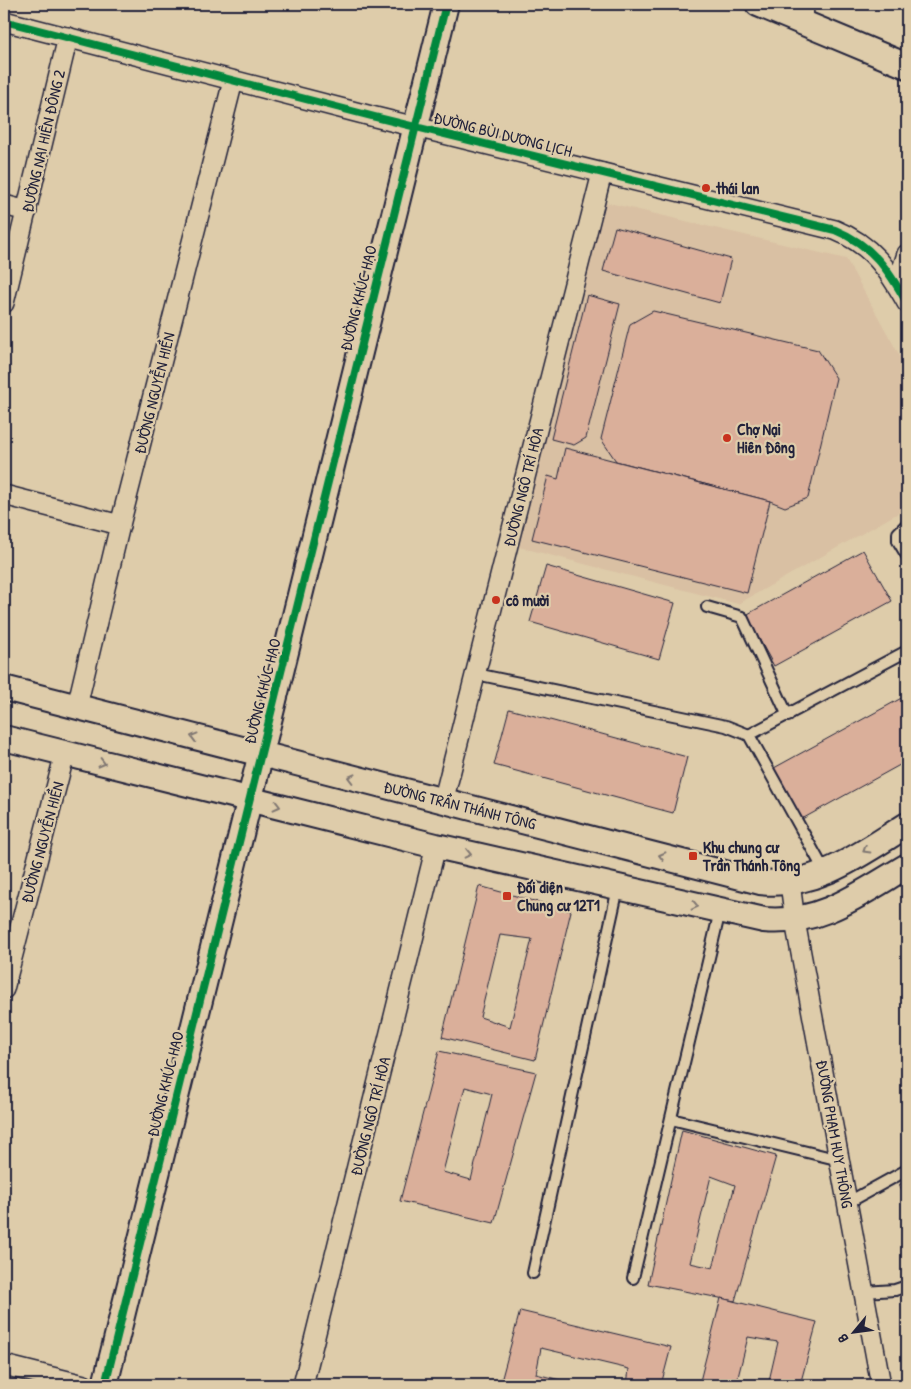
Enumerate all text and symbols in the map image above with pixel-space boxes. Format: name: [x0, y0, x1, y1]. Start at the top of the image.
street label: ĐƯỜNG NẠI HIÊN ĐÔNG 2: [16, 67, 70, 214]
street label: ĐƯỜNG BÙI DƯƠNG LỊCH: [432, 106, 574, 162]
place label: thái lan: [715, 177, 760, 199]
marker: thái lan: [700, 182, 712, 194]
street label: ĐƯỜNG KHÚC HẠO: [334, 243, 382, 353]
street label: ĐƯỜNG NGUYỄN HIỀN: [128, 330, 180, 456]
place label: Chợ Nại Hiên Đông: [737, 418, 795, 459]
street label: ĐƯỜNG NGÔ TRÍ HÒA: [498, 425, 548, 549]
marker: Chợ Nại Hiên Đông: [721, 432, 733, 444]
place label: cô mười: [506, 589, 550, 611]
marker: cô mười: [490, 594, 502, 606]
street label: ĐƯỜNG KHÚC HẠO: [238, 636, 286, 746]
one-way arrow: [190, 732, 199, 743]
one-way arrow: [98, 757, 106, 767]
one-way arrow: [347, 773, 356, 784]
street label: ĐƯỜNG TRẦN THÁNH TÔNG: [382, 775, 539, 835]
street label: ĐƯỜNG NGUYỄN HIỀN: [15, 779, 69, 905]
one-way arrow: [272, 800, 280, 810]
place label: Khu chung cư Trần Thánh Tông: [702, 836, 800, 877]
one-way arrow: [862, 844, 871, 854]
one-way arrow: [464, 848, 473, 859]
marker: Khu chung cư Trần Thánh Tông: [687, 850, 699, 862]
one-way arrow: [657, 851, 666, 862]
place label: Đối diện Chung cư 12T1: [517, 876, 600, 917]
marker: Đối diện Chung cư 12T1: [501, 890, 513, 902]
one-way arrow: [691, 900, 699, 911]
street label: ĐƯỜNG KHÚC HẠO: [141, 1029, 189, 1139]
street label: ĐƯỜNG NGÔ TRÍ HÒA: [345, 1054, 395, 1178]
street label: ĐƯỜNG PHẠM HUY THÔNG: [811, 1058, 859, 1210]
north arrow: [828, 1306, 878, 1356]
text: B: [832, 1331, 852, 1346]

